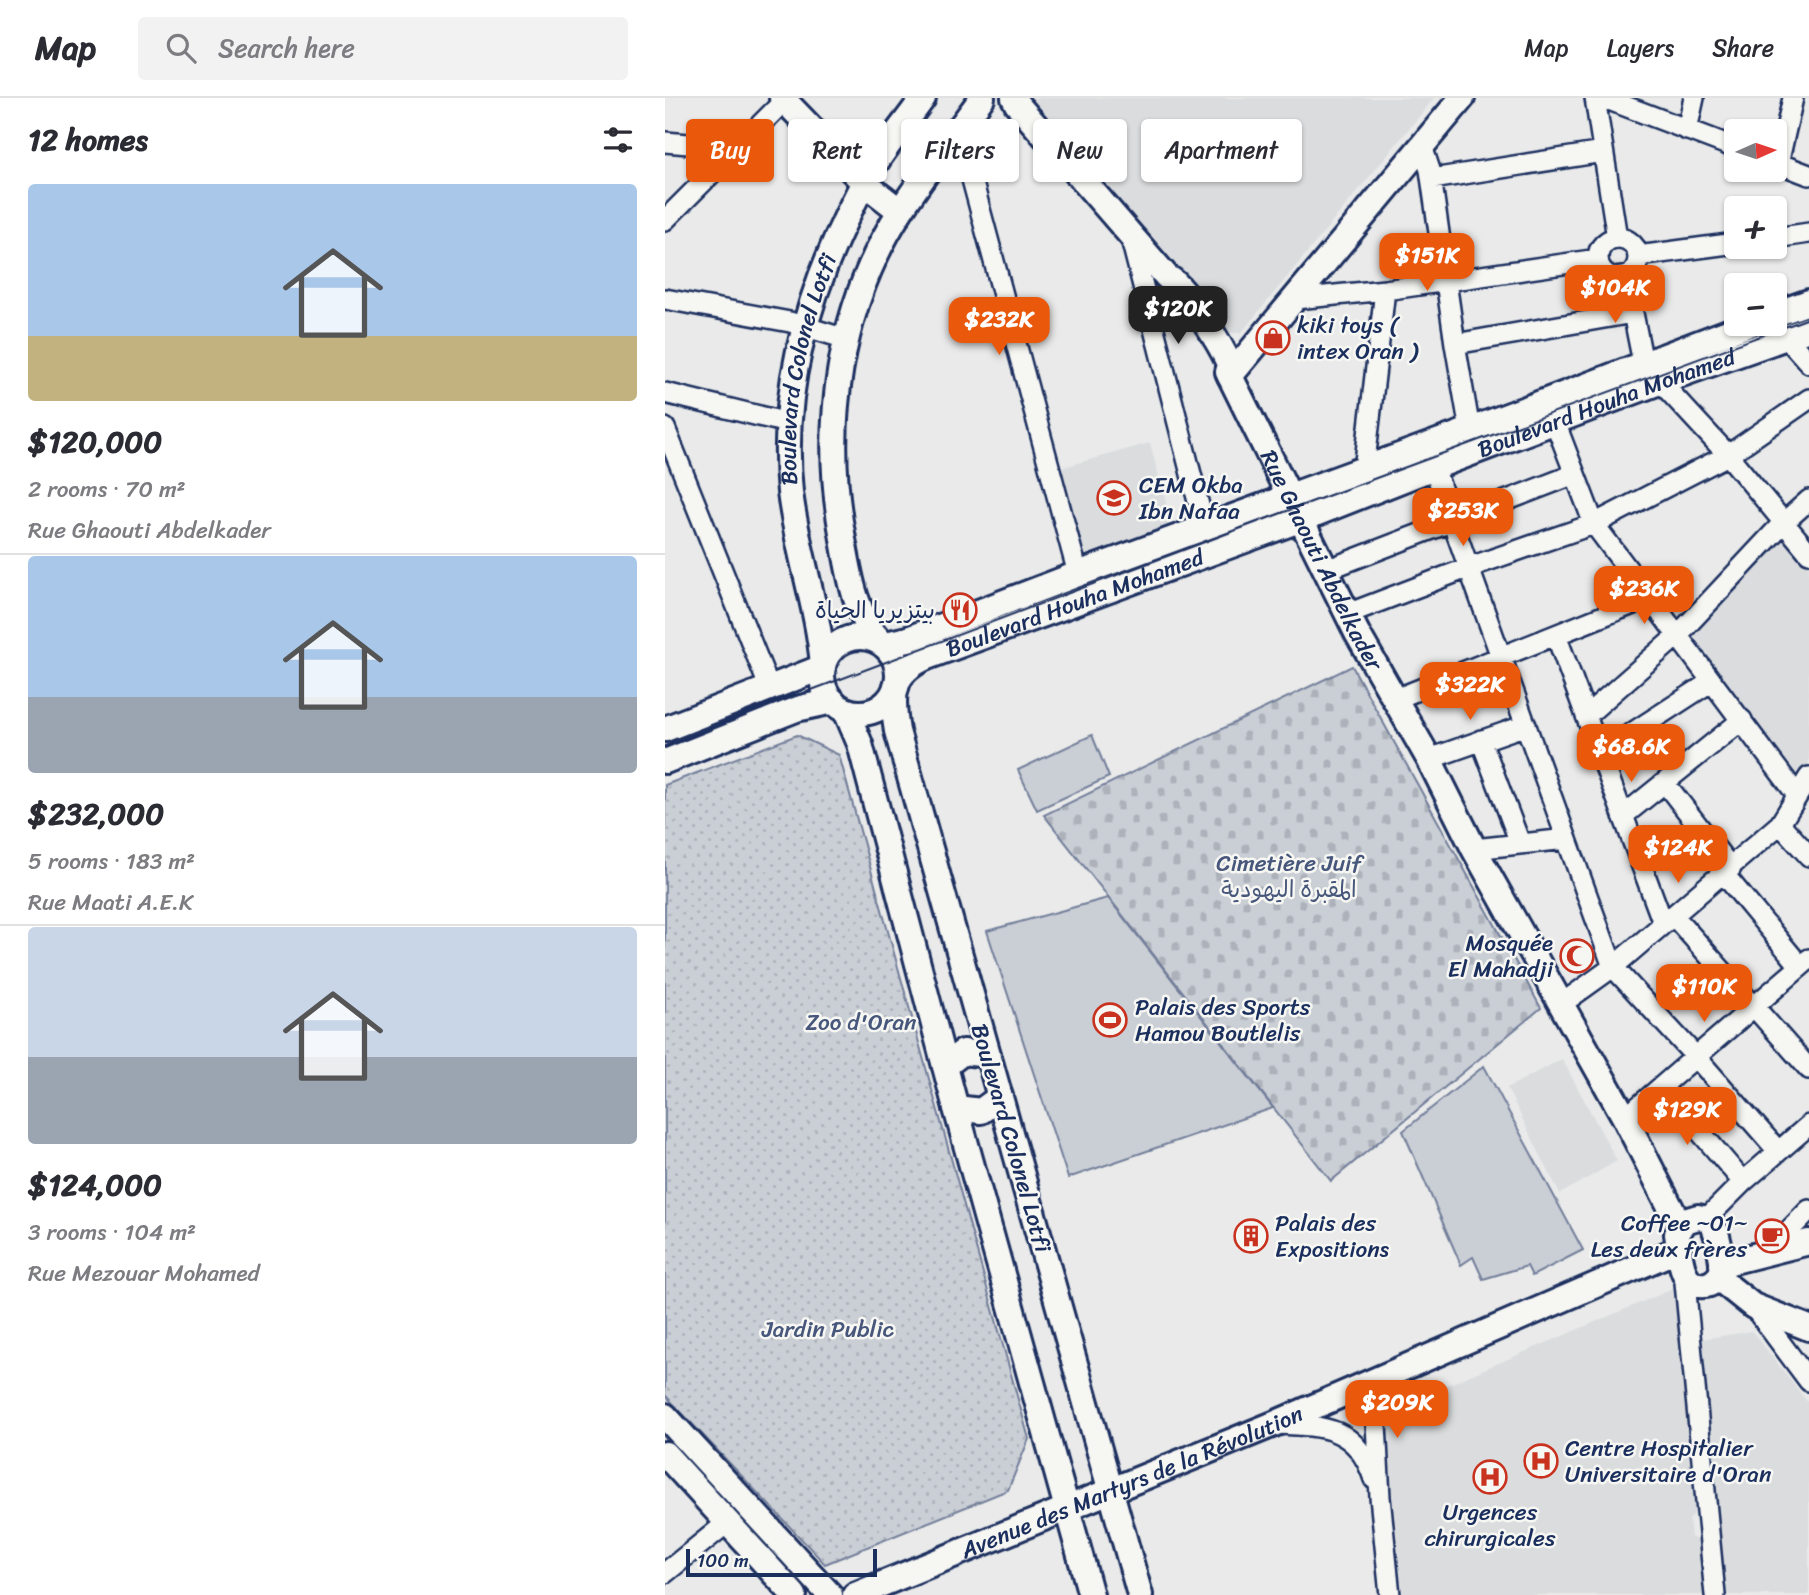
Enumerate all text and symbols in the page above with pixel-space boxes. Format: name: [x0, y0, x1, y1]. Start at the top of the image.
search box: [138, 17, 628, 80]
text: Map: [35, 19, 96, 77]
text: Search here: [218, 25, 355, 71]
text: Map: [1524, 27, 1569, 69]
text: Layers: [1607, 27, 1674, 69]
text: Share: [1712, 27, 1774, 69]
icon: search: [162, 29, 200, 67]
text: 12 homes: [28, 113, 148, 167]
chip: Buy: [686, 119, 774, 182]
chip: Rent: [788, 119, 887, 182]
chip: Filters: [901, 119, 1019, 182]
chip: New: [1033, 119, 1127, 182]
chip: Apartment: [1141, 119, 1302, 182]
north arrow: [1724, 119, 1787, 182]
map controls: [1724, 119, 1787, 336]
icon: filters: [599, 121, 637, 159]
button: +: [1724, 196, 1787, 259]
icon: home: [270, 230, 396, 356]
pin: $151K: [1378, 234, 1476, 293]
text: $151K: [1395, 235, 1459, 276]
street label: Boulevard Colonel Lotfi: [767, 246, 849, 487]
pin: $104K: [1566, 266, 1664, 325]
text: $104K: [1581, 267, 1649, 308]
button: −: [1724, 273, 1787, 336]
pin: $120K: [1129, 286, 1227, 346]
text: $120K: [1144, 288, 1212, 329]
pin: $232K: [950, 298, 1048, 357]
text: $232K: [965, 299, 1033, 340]
place label: kiki toys ( intex Oran ): [1297, 305, 1420, 372]
shop icon: kiki toys ( intex Oran ): [1254, 319, 1292, 357]
street label: Boulevard Houha Mohamed: [1471, 336, 1743, 469]
text: $120,000: [28, 415, 162, 469]
street label: Rue Ghaouti Abdelkader: [1249, 442, 1396, 679]
place label: CEM Okba Ibn Nafaa: [1138, 465, 1243, 532]
text: 2 rooms · 70 m²: [28, 469, 186, 510]
school or university icon: CEM Okba Ibn Nafaa: [1095, 479, 1133, 517]
pin: $253K: [1414, 489, 1512, 548]
text: $253K: [1428, 490, 1498, 531]
text: Rue Ghaouti Abdelkader: [28, 510, 271, 551]
street label: Boulevard Houha Mohamed: [940, 536, 1211, 669]
pin: $236K: [1595, 566, 1693, 626]
text: $236K: [1610, 568, 1678, 609]
place label: بيتزيريا الحياة: [815, 590, 935, 631]
restaurant icon: بيتزيريا الحياة: [941, 591, 979, 629]
icon: home: [270, 602, 396, 728]
pin: $322K: [1421, 662, 1519, 722]
text: $322K: [1436, 664, 1504, 705]
pin: $68.6K: [1574, 724, 1688, 784]
text: $68.6K: [1593, 726, 1669, 767]
text: $232,000: [28, 787, 164, 841]
pin: $124K: [1629, 826, 1727, 885]
text: $124K: [1645, 827, 1711, 868]
text: 5 rooms · 183 m²: [28, 841, 195, 882]
park label: Cimetière Juif المقبرة اليهودية: [1216, 843, 1364, 910]
text: Rue Maati A.E.K: [28, 882, 193, 923]
place label: Mosquée El Mahadji: [1448, 923, 1554, 990]
mosque icon: Mosquée El Mahadji: [1558, 937, 1596, 975]
pin: $110K: [1655, 964, 1753, 1024]
text: $110K: [1672, 966, 1736, 1007]
icon: home: [270, 973, 396, 1099]
place label: Palais des Sports Hamou Boutlelis: [1135, 987, 1311, 1054]
sports icon: Palais des Sports Hamou Boutlelis: [1091, 1001, 1129, 1039]
park label: Zoo d'Oran: [806, 1002, 917, 1043]
street label: Boulevard Colonel Lotfi: [959, 1019, 1064, 1258]
pin: $129K: [1638, 1088, 1736, 1147]
text: $129K: [1654, 1089, 1720, 1130]
text: $124,000: [28, 1158, 162, 1212]
place label: Palais des Expositions: [1275, 1203, 1390, 1270]
place label: Coffee ~01~ Les deux frères: [1591, 1203, 1748, 1270]
text: 3 rooms · 104 m²: [28, 1212, 196, 1253]
building icon: Palais des Expositions: [1232, 1217, 1270, 1255]
cafe icon: Coffee ~01~ Les deux frères: [1753, 1217, 1791, 1255]
text: Rue Mezouar Mohamed: [28, 1253, 260, 1294]
park label: Jardin Public: [761, 1309, 895, 1350]
pin: $209K: [1348, 1380, 1446, 1440]
text: $209K: [1361, 1382, 1433, 1423]
street label: Avenue des Martyrs de la Révolution: [953, 1393, 1310, 1571]
place label: Centre Hospitalier Universitaire d'Oran: [1565, 1428, 1772, 1495]
hospital icon: Centre Hospitalier Universitaire d'Oran: [1522, 1442, 1560, 1480]
hospital icon: Urgences chirurgicales: [1471, 1458, 1509, 1496]
place label: Urgences chirurgicales: [1424, 1492, 1556, 1559]
text: 100 m: [697, 1544, 749, 1577]
scale bar: [686, 1546, 877, 1578]

